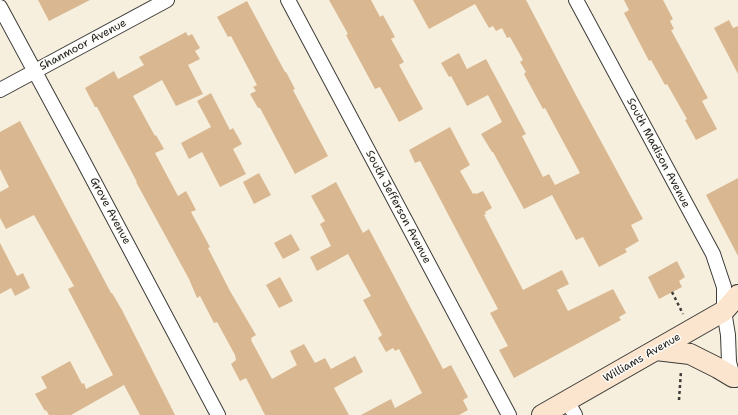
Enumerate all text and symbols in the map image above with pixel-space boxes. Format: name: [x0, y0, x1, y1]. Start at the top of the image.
street label: Shanmoor Avenue: [37, 16, 129, 74]
street label: South Madison Avenue: [623, 96, 693, 210]
street label: South Jefferson Avenue: [362, 148, 434, 266]
street label: Grove Avenue: [87, 175, 133, 247]
street label: Williams Avenue: [601, 330, 683, 386]

